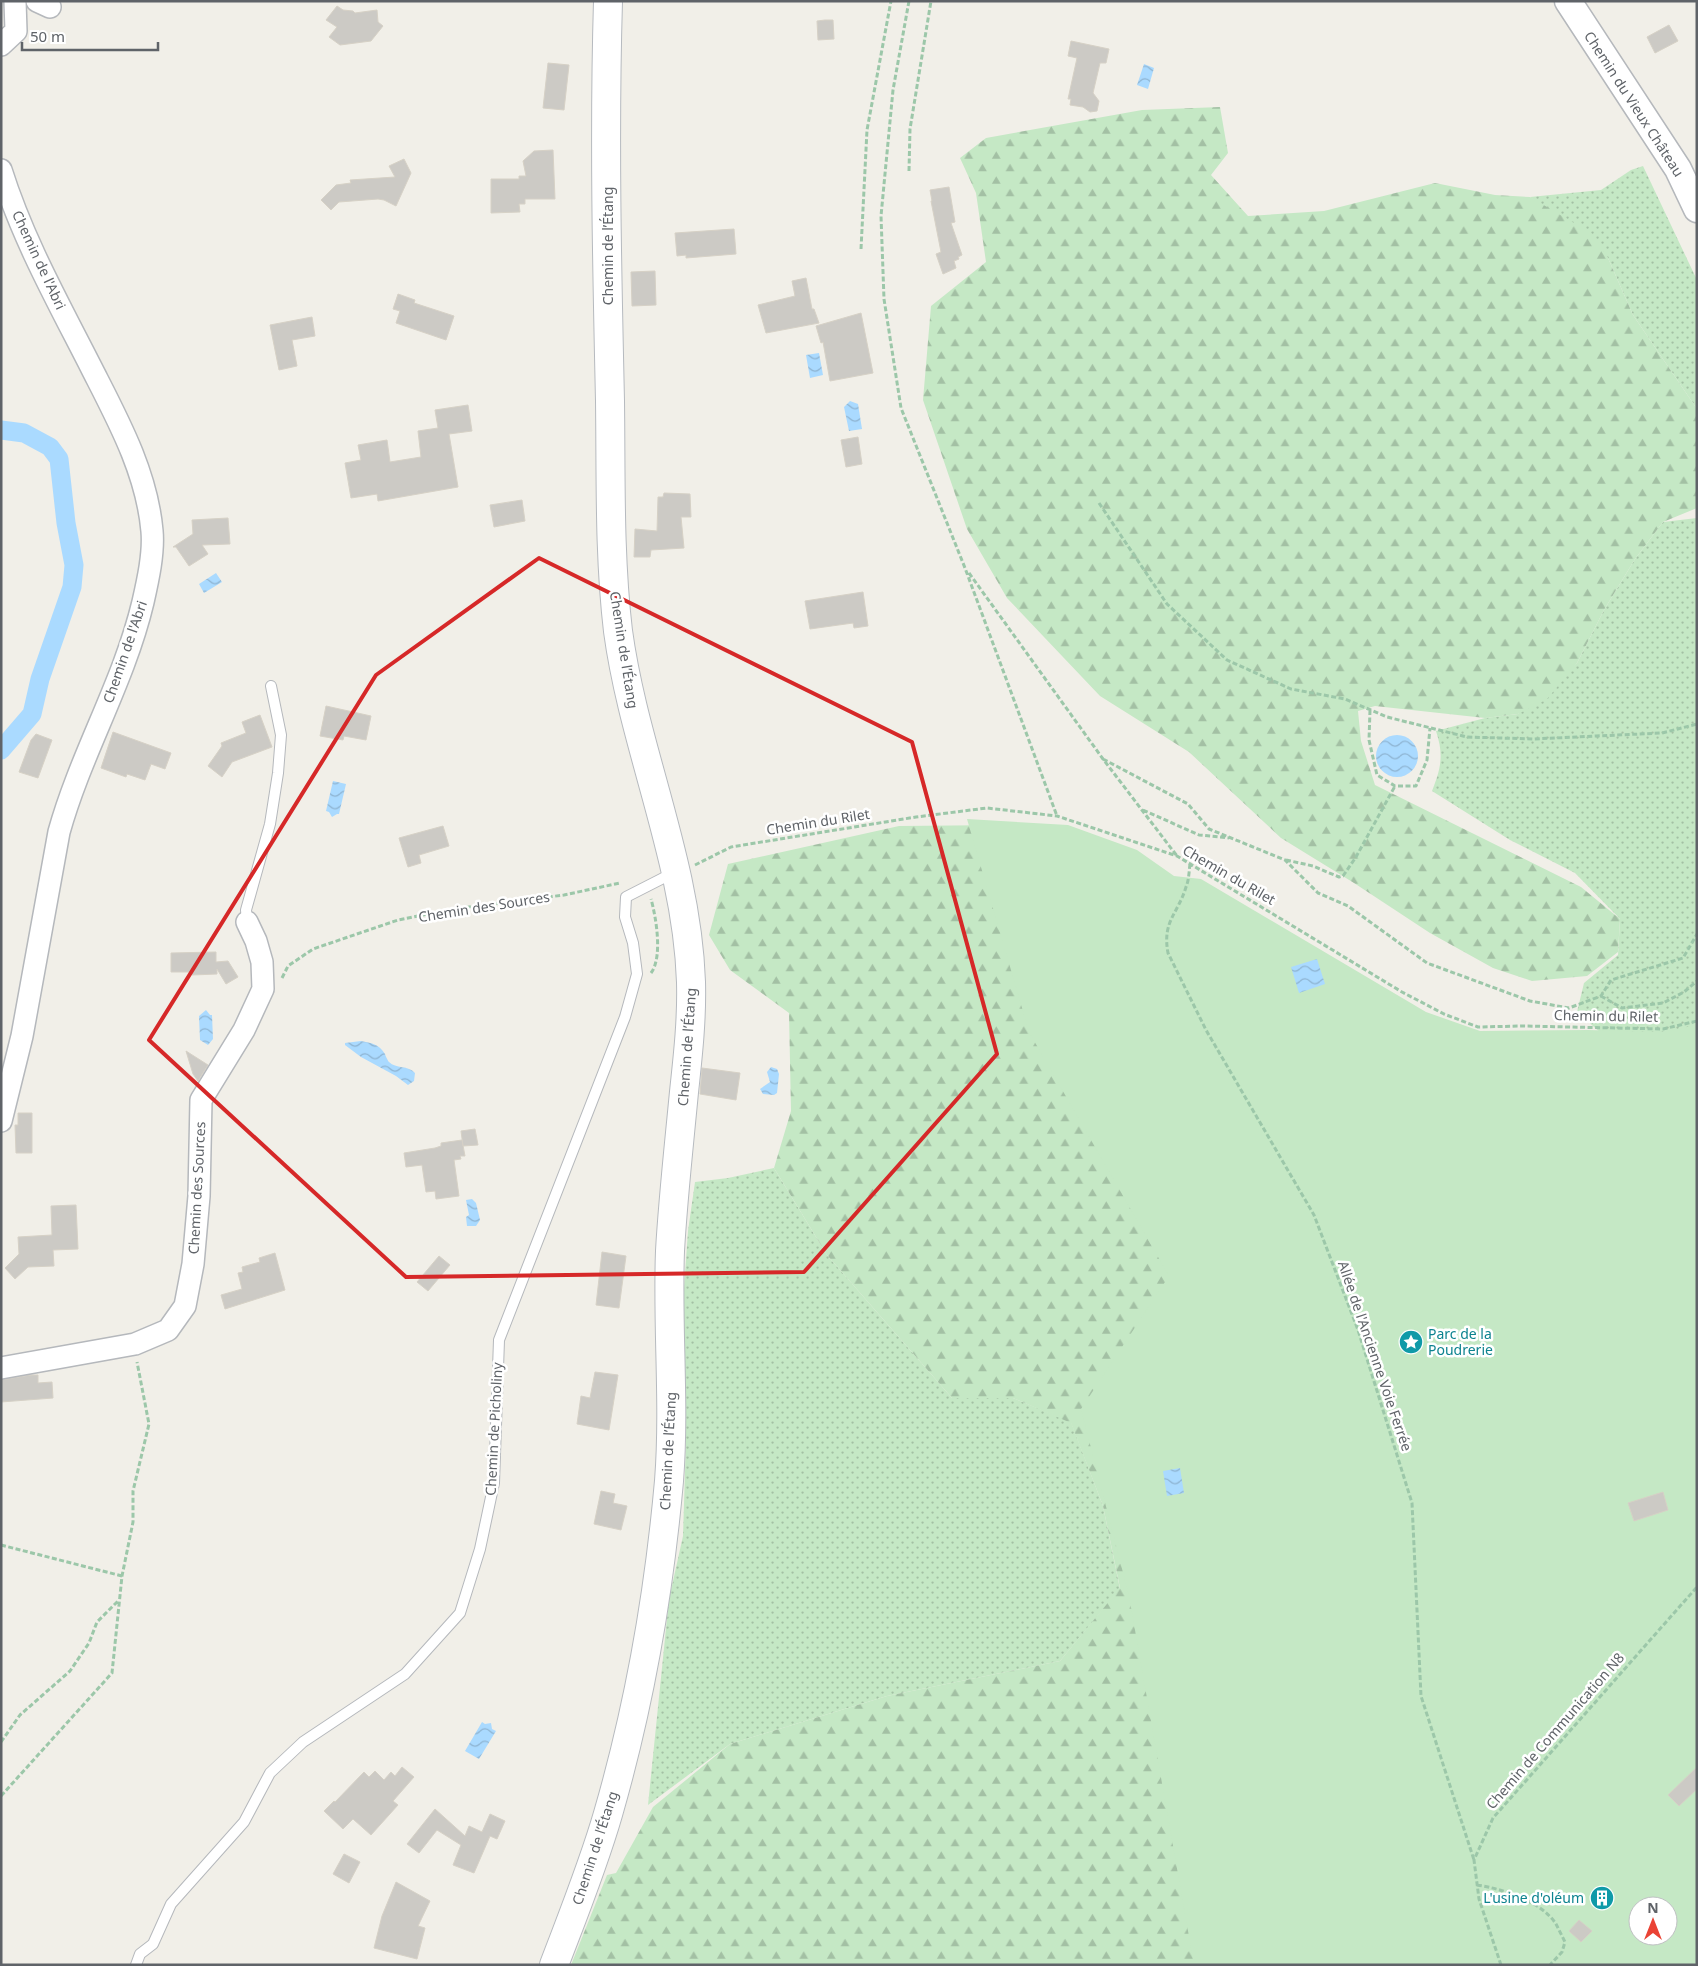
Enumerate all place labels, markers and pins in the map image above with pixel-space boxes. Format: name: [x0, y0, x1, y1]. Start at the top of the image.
place label: Parc de la Poudrerie: [1428, 1324, 1493, 1359]
place icon: Parc de la Poudrerie: [1398, 1329, 1424, 1355]
building icon: L'usine d'oléum: [1589, 1885, 1615, 1911]
place label: L'usine d'oléum: [1483, 1888, 1584, 1907]

